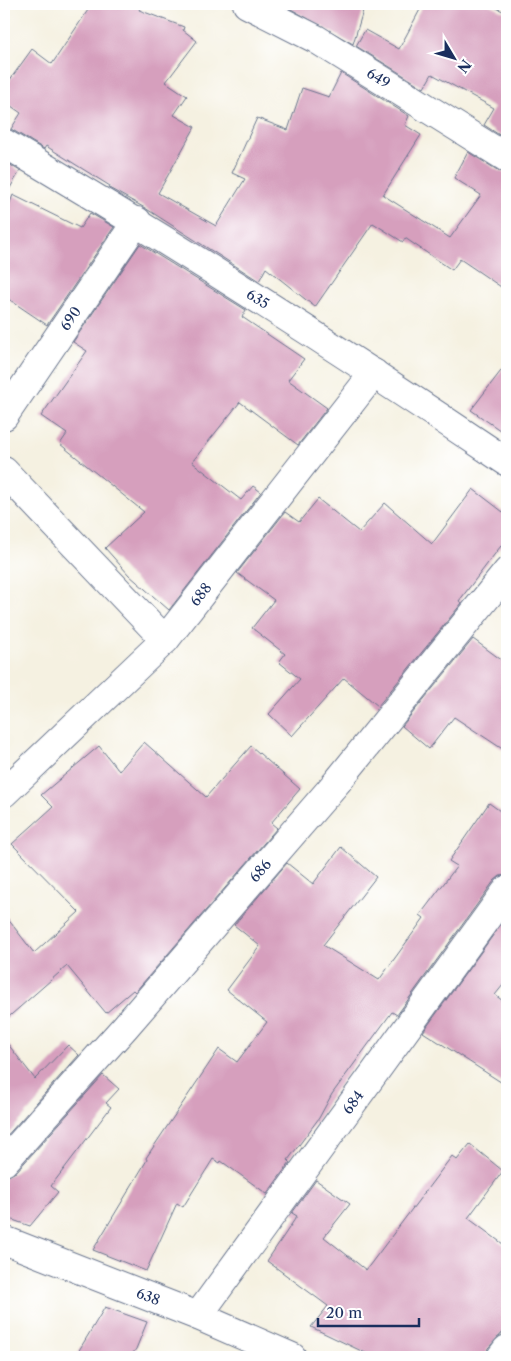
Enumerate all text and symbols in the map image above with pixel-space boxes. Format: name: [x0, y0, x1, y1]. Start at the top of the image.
north arrow: [428, 32, 478, 82]
text: N: [453, 56, 475, 76]
street label: 649: [363, 64, 394, 92]
street label: 635: [243, 285, 273, 313]
street label: 690: [56, 303, 85, 334]
street label: 688: [186, 579, 215, 610]
street label: 686: [245, 855, 275, 886]
street label: 684: [339, 1087, 368, 1118]
street label: 638: [134, 1284, 163, 1309]
scale bar: [318, 1296, 420, 1328]
text: 20 m: [326, 1303, 362, 1322]

